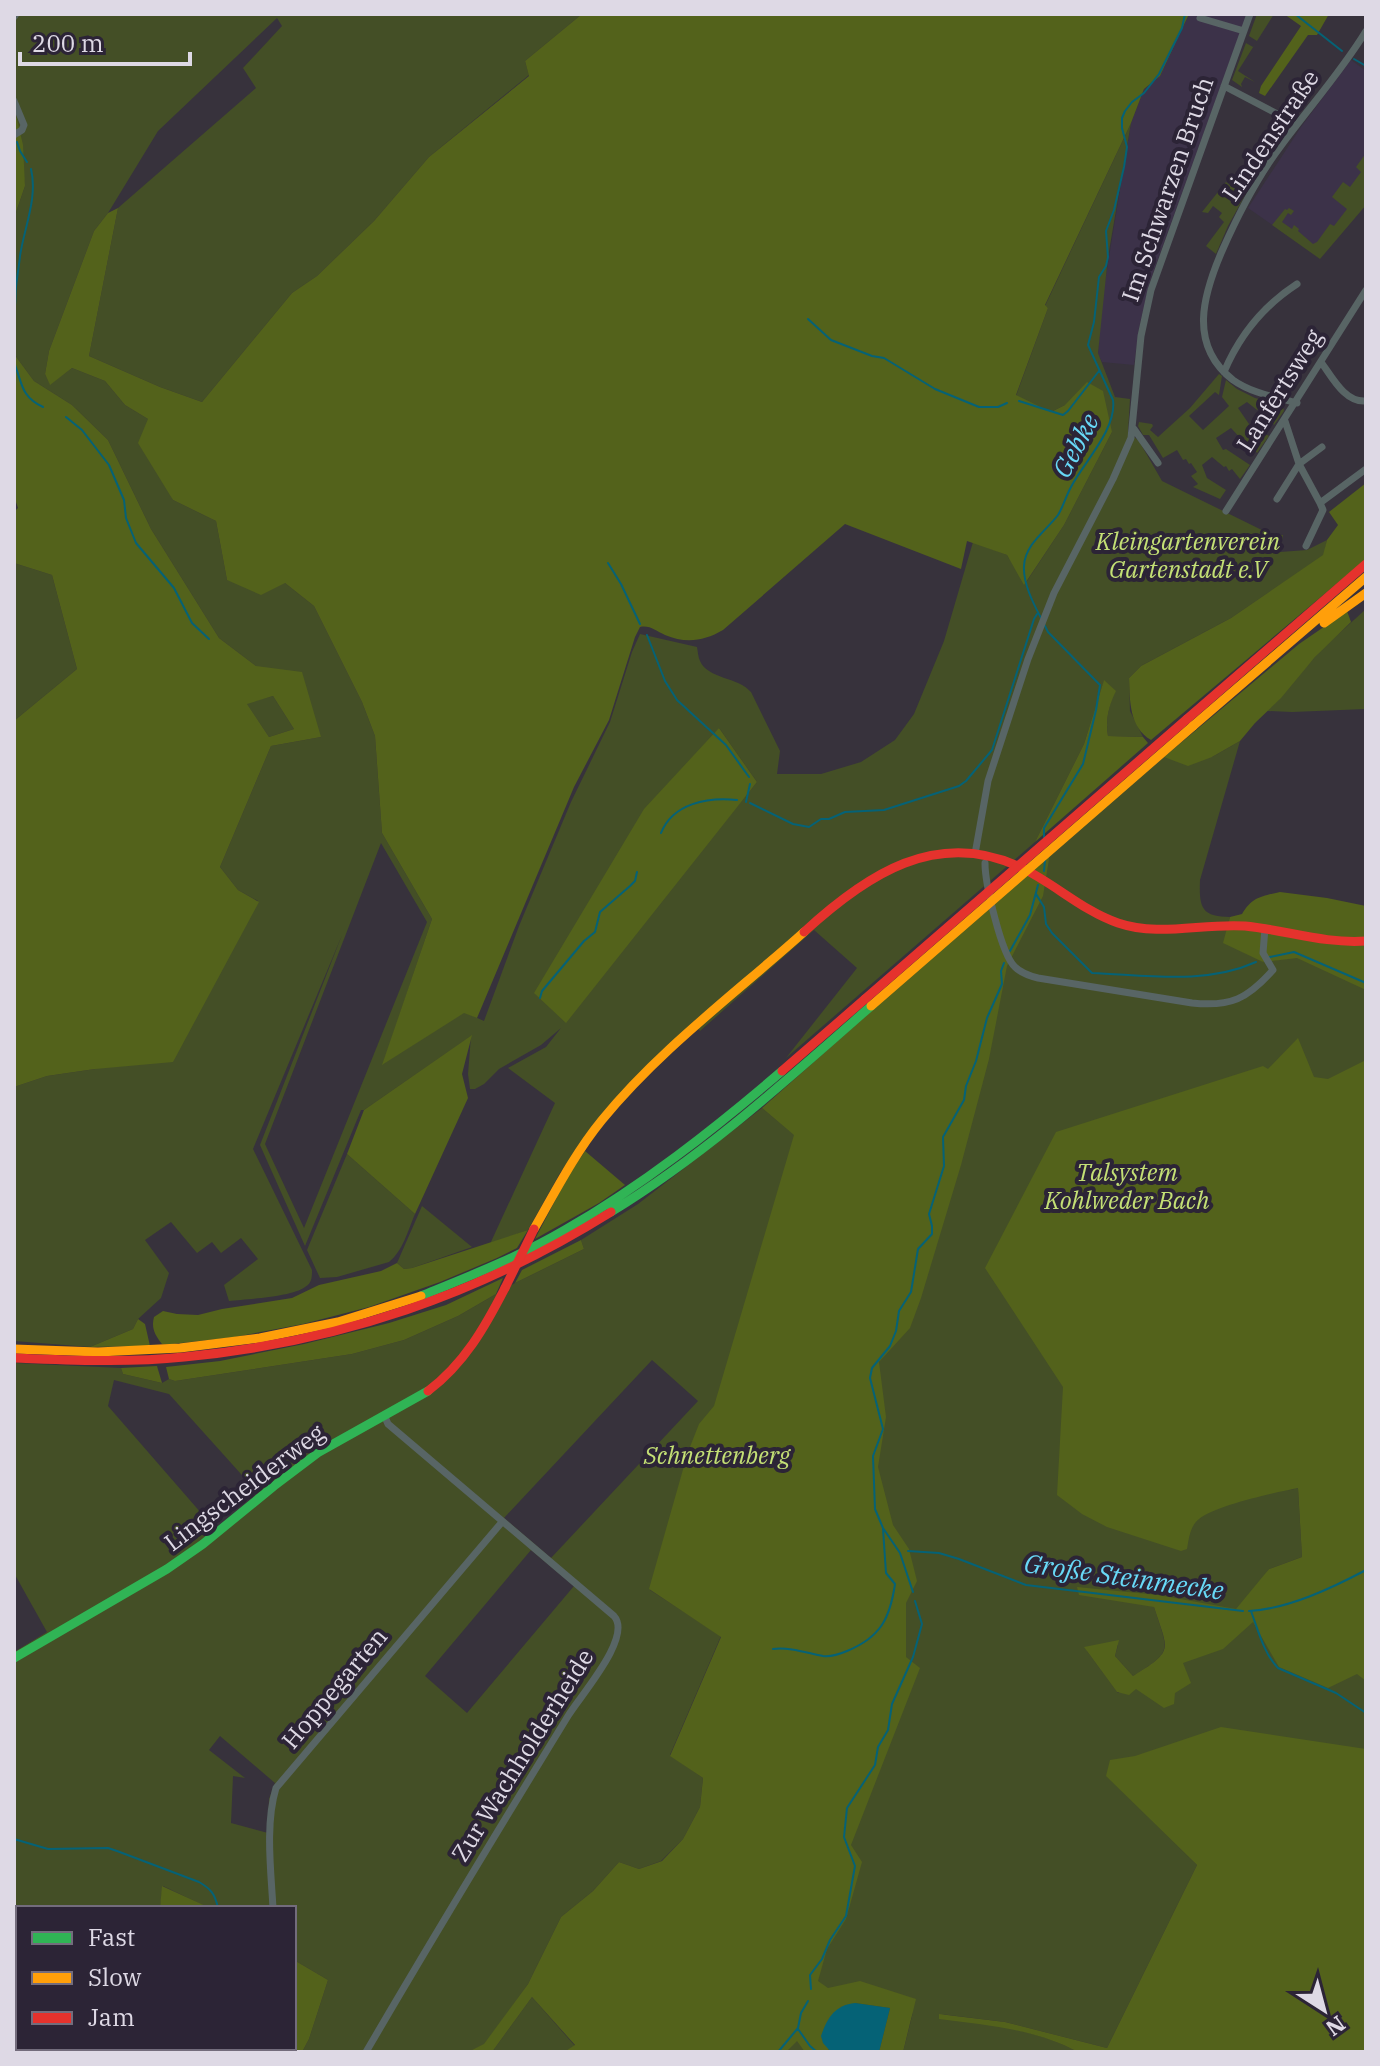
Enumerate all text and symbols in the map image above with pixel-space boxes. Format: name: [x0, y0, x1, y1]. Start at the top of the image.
scale bar: [20, 16, 190, 66]
text: 200 m: [32, 27, 104, 59]
street label: Lindenstraße: [1214, 63, 1326, 207]
street label: Im Schwarzen Bruch: [1114, 73, 1220, 305]
street label: Lanfertsweg: [1229, 323, 1329, 457]
water label: Gebke: [1044, 407, 1106, 483]
park label: Kleingartenverein Gartenstadt e.V: [1095, 525, 1280, 585]
park label: Talsystem Kohlweder Bach: [1044, 1156, 1209, 1216]
street label: Lingscheiderweg: [157, 1416, 331, 1558]
park label: Schnettenberg: [643, 1439, 791, 1471]
water label: Große Steinmecke: [1022, 1545, 1226, 1607]
street label: Hoppegarten: [274, 1621, 394, 1755]
street label: Zur Wachholderheide: [443, 1643, 601, 1867]
legend: [16, 1906, 296, 2050]
text: Fast: [88, 1921, 135, 1953]
text: Slow: [88, 1961, 142, 1993]
north arrow: [1284, 1970, 1364, 2050]
text: Jam: [88, 2001, 135, 2033]
text: N: [1320, 2010, 1352, 2043]

